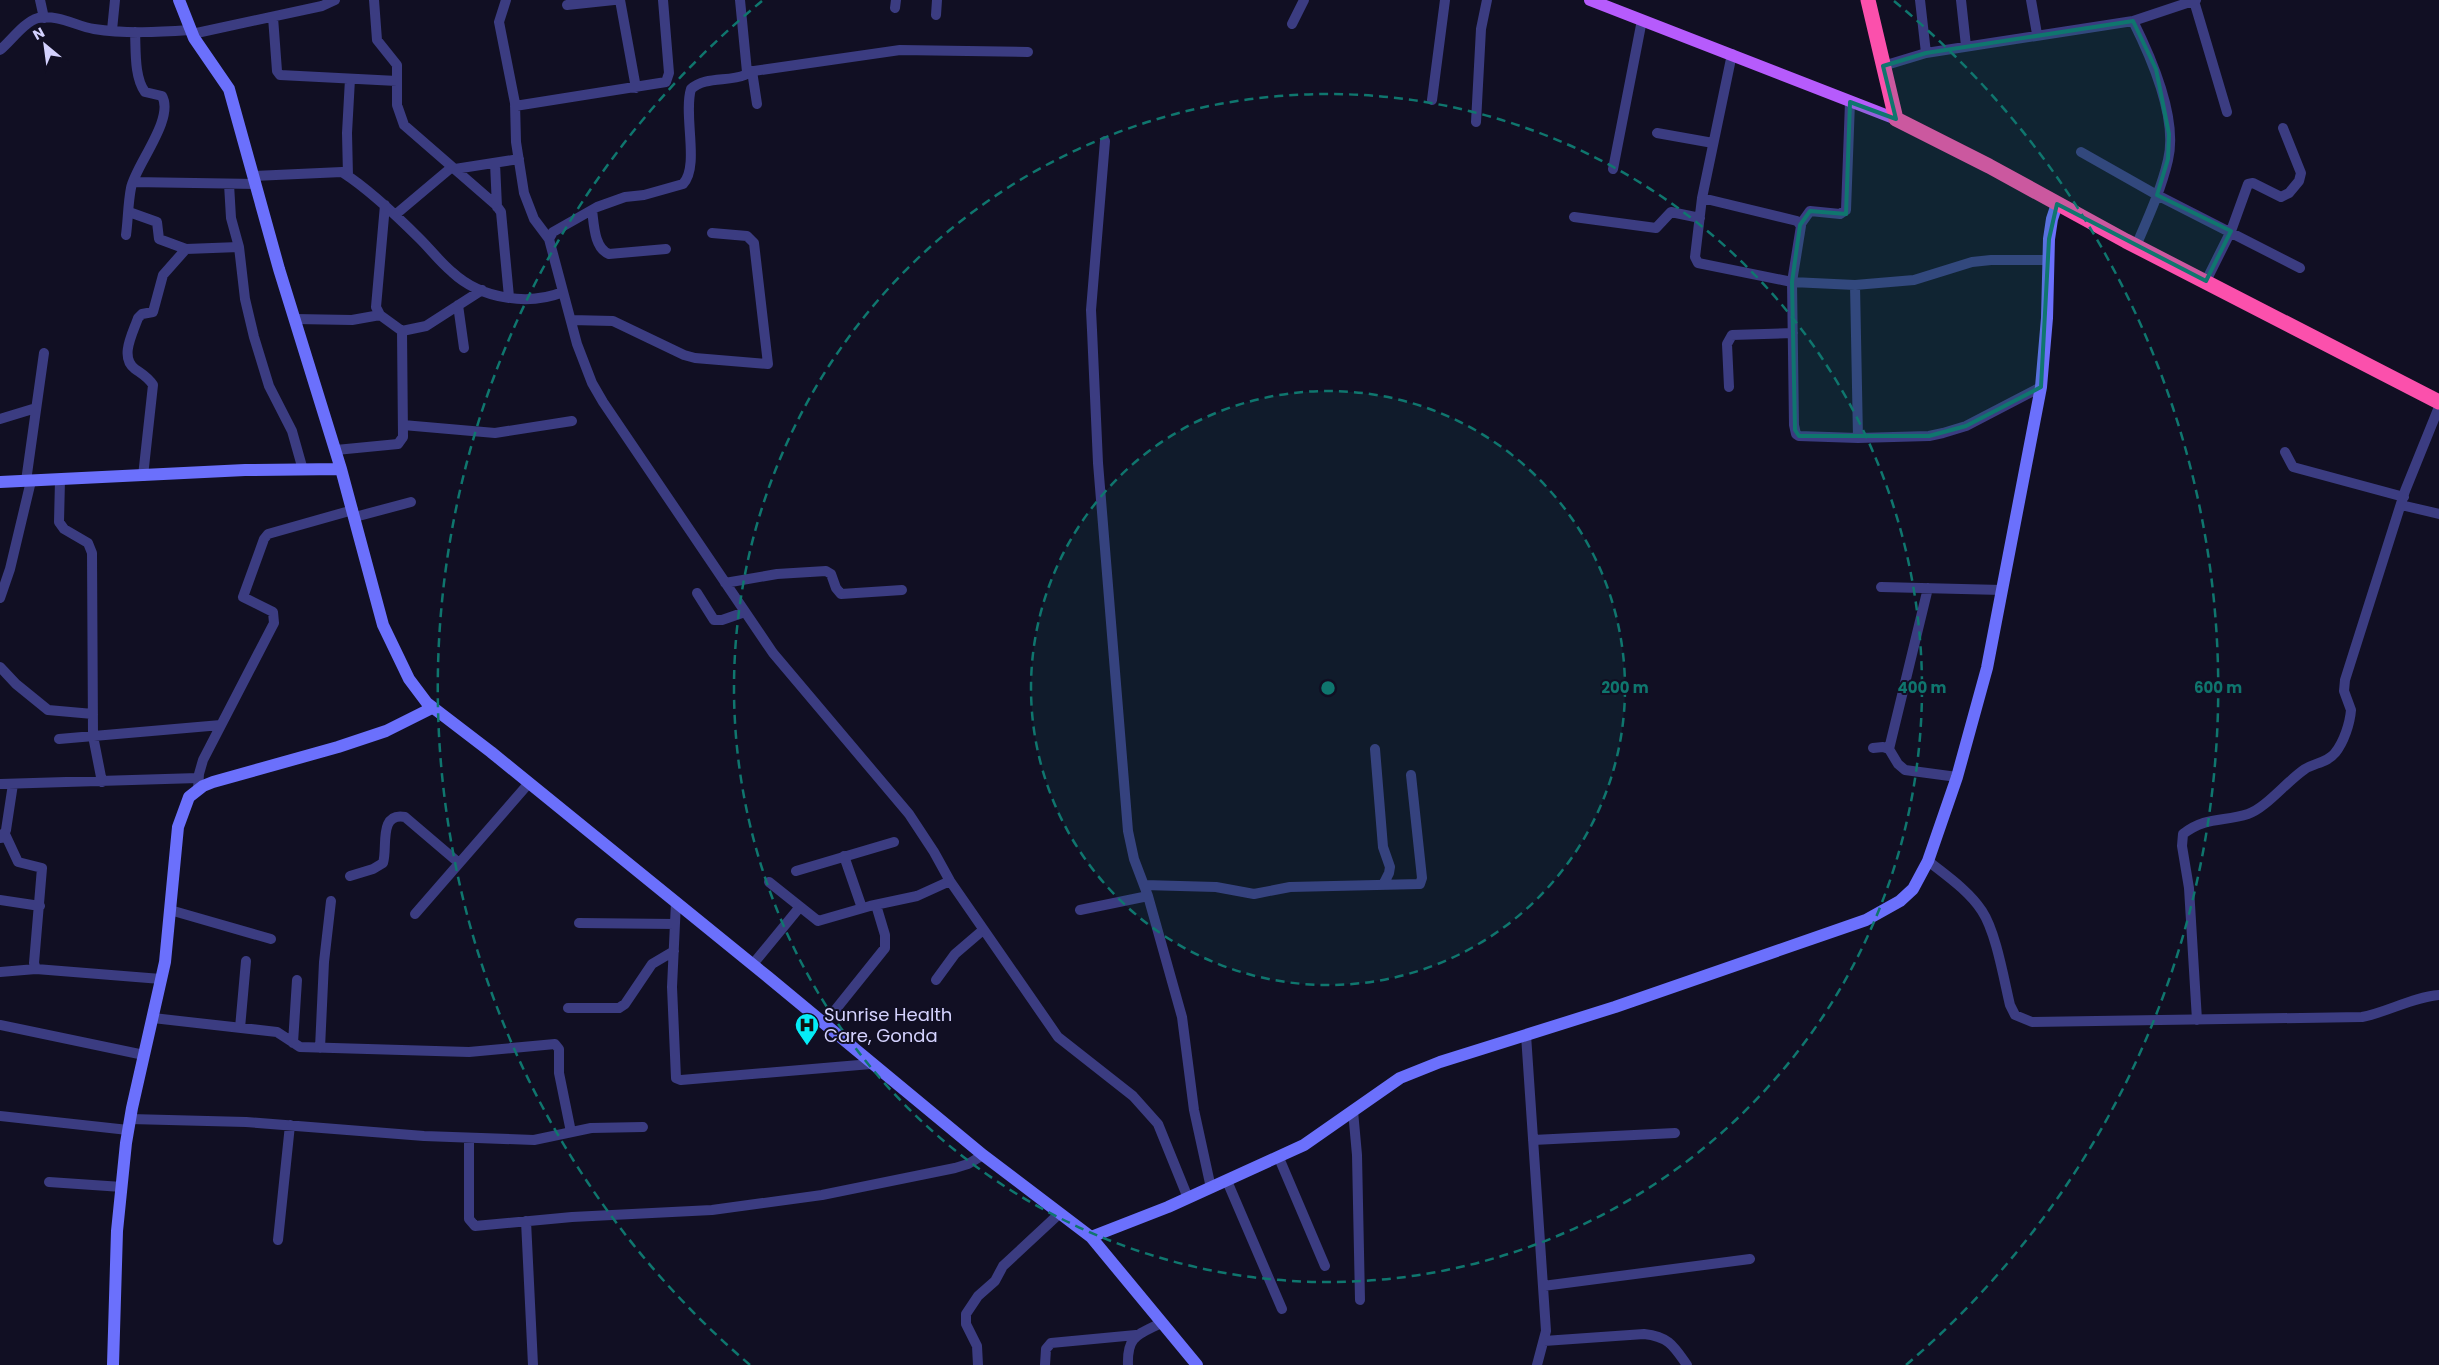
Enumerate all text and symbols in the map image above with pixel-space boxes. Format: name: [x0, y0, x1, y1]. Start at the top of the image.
north arrow: [20, 20, 70, 70]
text: N: [29, 22, 48, 45]
text: 200 m: [1601, 677, 1649, 698]
text: 400 m: [1898, 677, 1947, 698]
text: 600 m: [2194, 677, 2242, 698]
centre of rings: [1319, 679, 1337, 697]
place label: Sunrise Health Care, Gonda: [824, 1002, 952, 1048]
hospital icon: Sunrise Health Care, Gonda: [794, 1012, 820, 1046]

